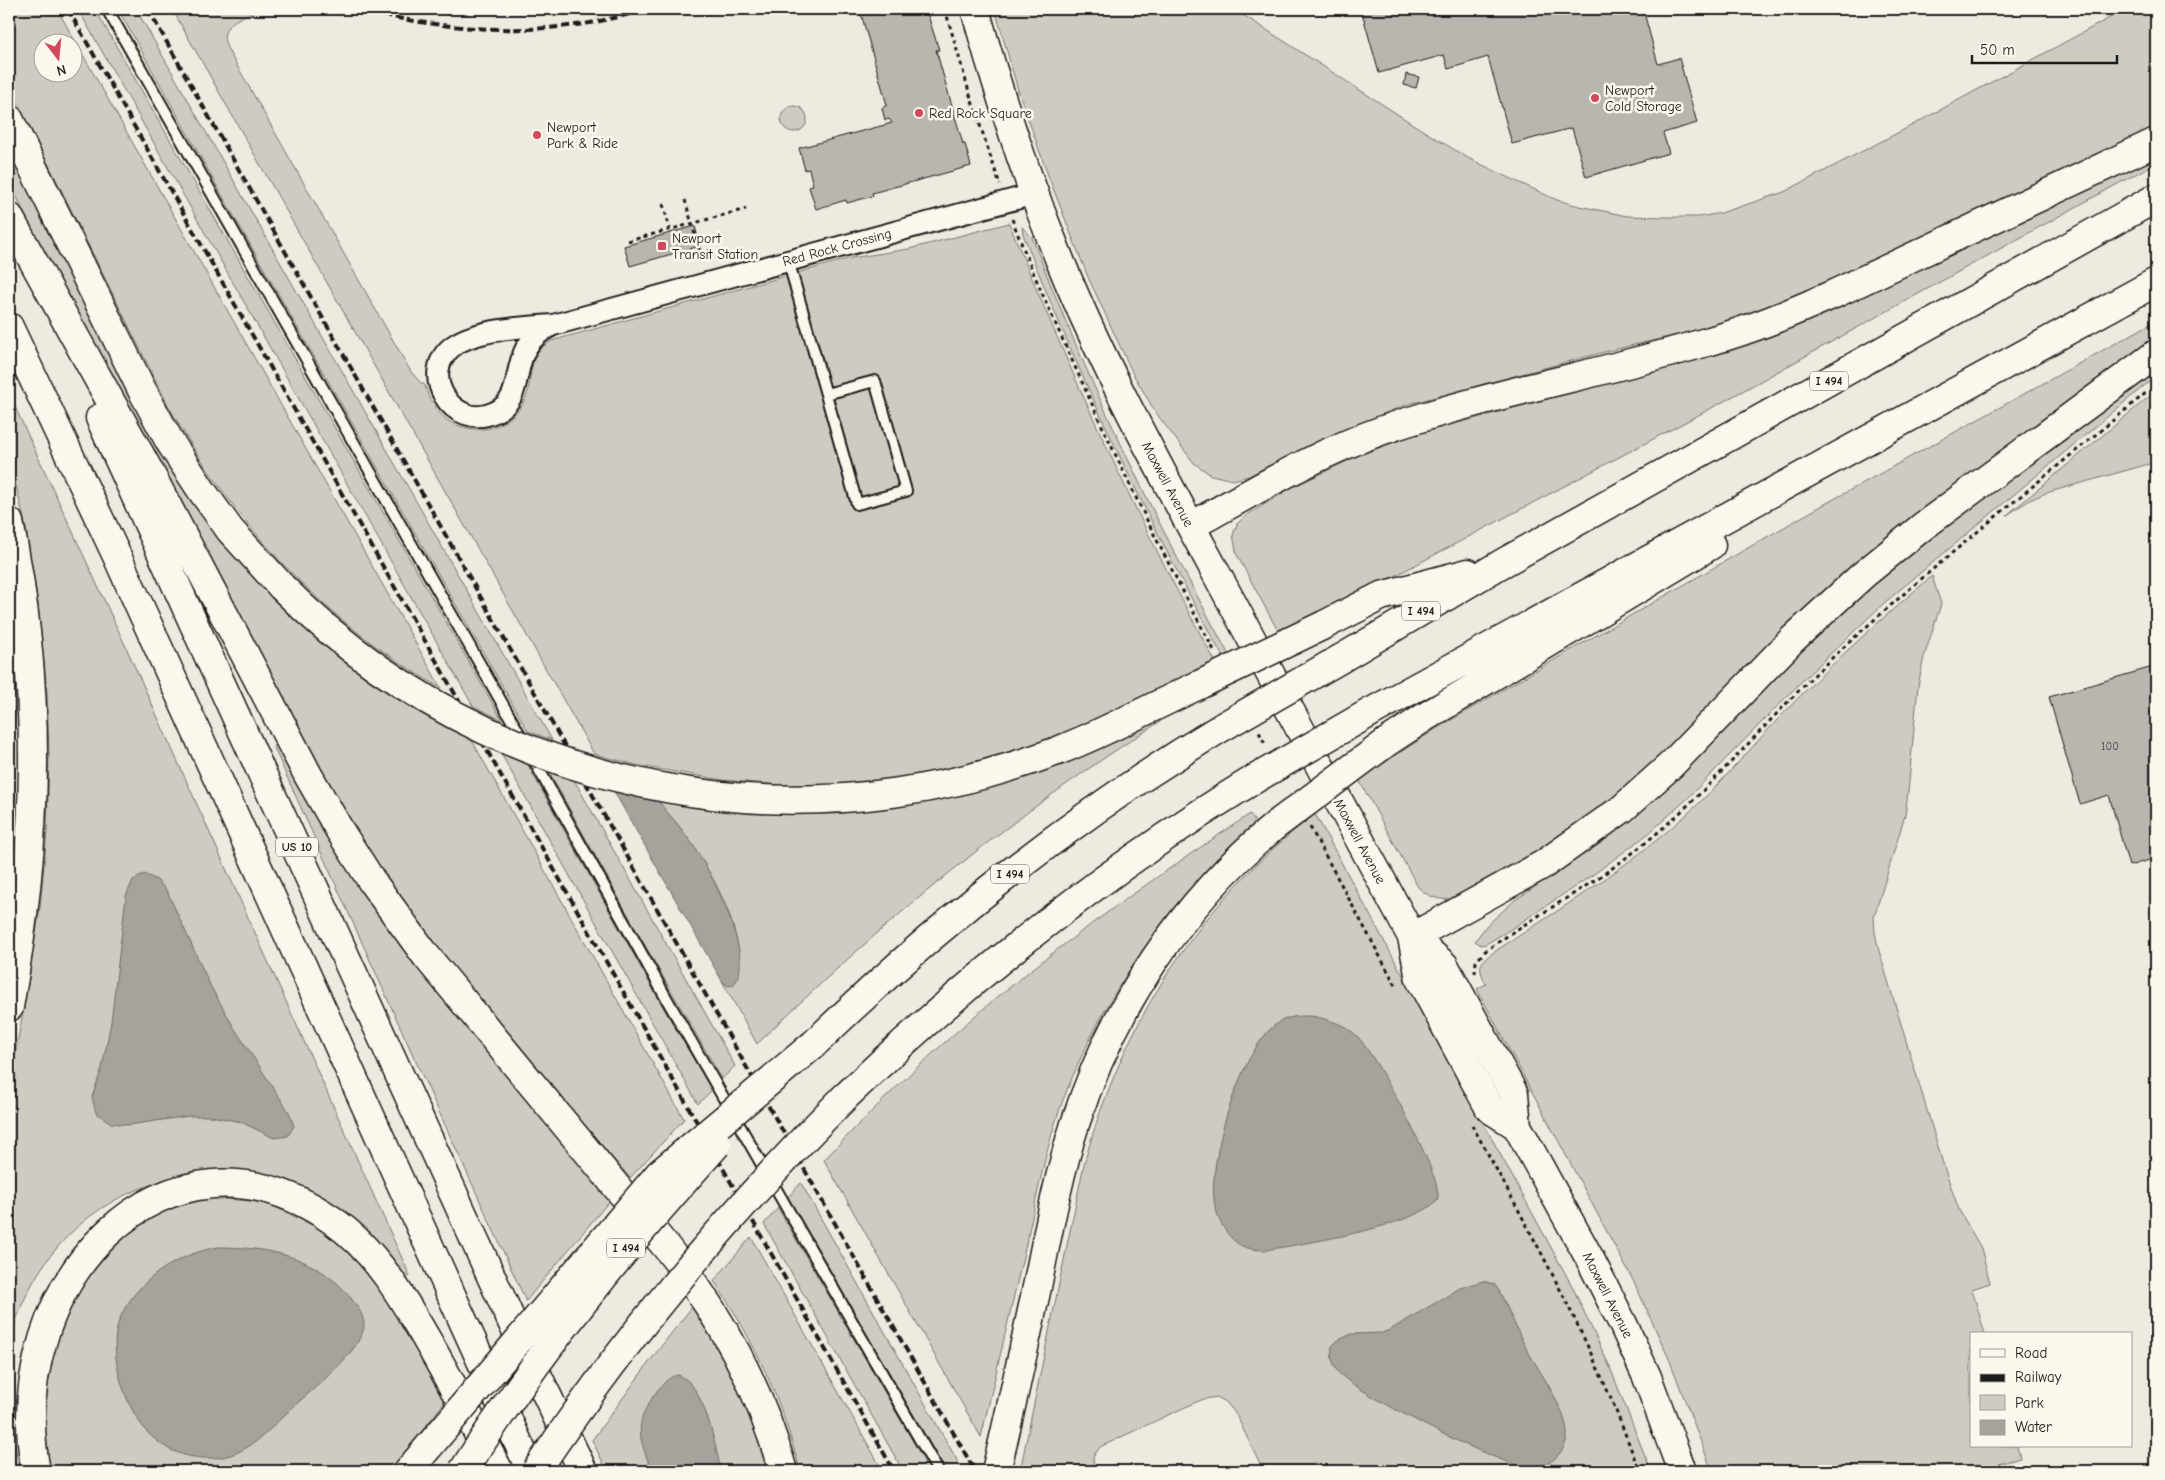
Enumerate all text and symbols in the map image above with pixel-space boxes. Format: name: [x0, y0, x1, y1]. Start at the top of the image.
north arrow: [32, 32, 82, 82]
scale bar: [1972, 32, 2118, 64]
text: 50 m: [1980, 41, 2015, 59]
text: N: [55, 61, 68, 79]
place label: Newport Cold Storage: [1605, 82, 1682, 115]
marker: Newport Cold Storage: [1589, 92, 1601, 104]
place label: Red Rock Square: [929, 105, 1032, 122]
marker: Red Rock Square: [913, 107, 925, 119]
place label: Newport Park & Ride: [547, 119, 618, 152]
marker: Newport Park & Ride: [531, 129, 543, 141]
street label: Red Rock Crossing: [781, 225, 894, 270]
place label: Newport Transit Station: [672, 230, 758, 263]
marker: Newport Transit Station: [656, 240, 668, 252]
road number: I 494: [1810, 372, 1848, 391]
street label: Maxwell Avenue: [1138, 439, 1197, 530]
road number: I 494: [1402, 602, 1440, 620]
house number: 100: [2101, 740, 2119, 753]
street label: Maxwell Avenue: [1330, 796, 1389, 887]
road number: US 10: [276, 838, 318, 856]
road number: I 494: [991, 864, 1029, 884]
road number: I 494: [607, 1238, 645, 1258]
street label: Maxwell Avenue: [1579, 1249, 1637, 1341]
legend: [1970, 1332, 2132, 1448]
text: Road: [2015, 1344, 2047, 1362]
text: Railway: [2015, 1368, 2062, 1386]
text: Park: [2015, 1394, 2044, 1412]
text: Water: [2015, 1418, 2052, 1436]

